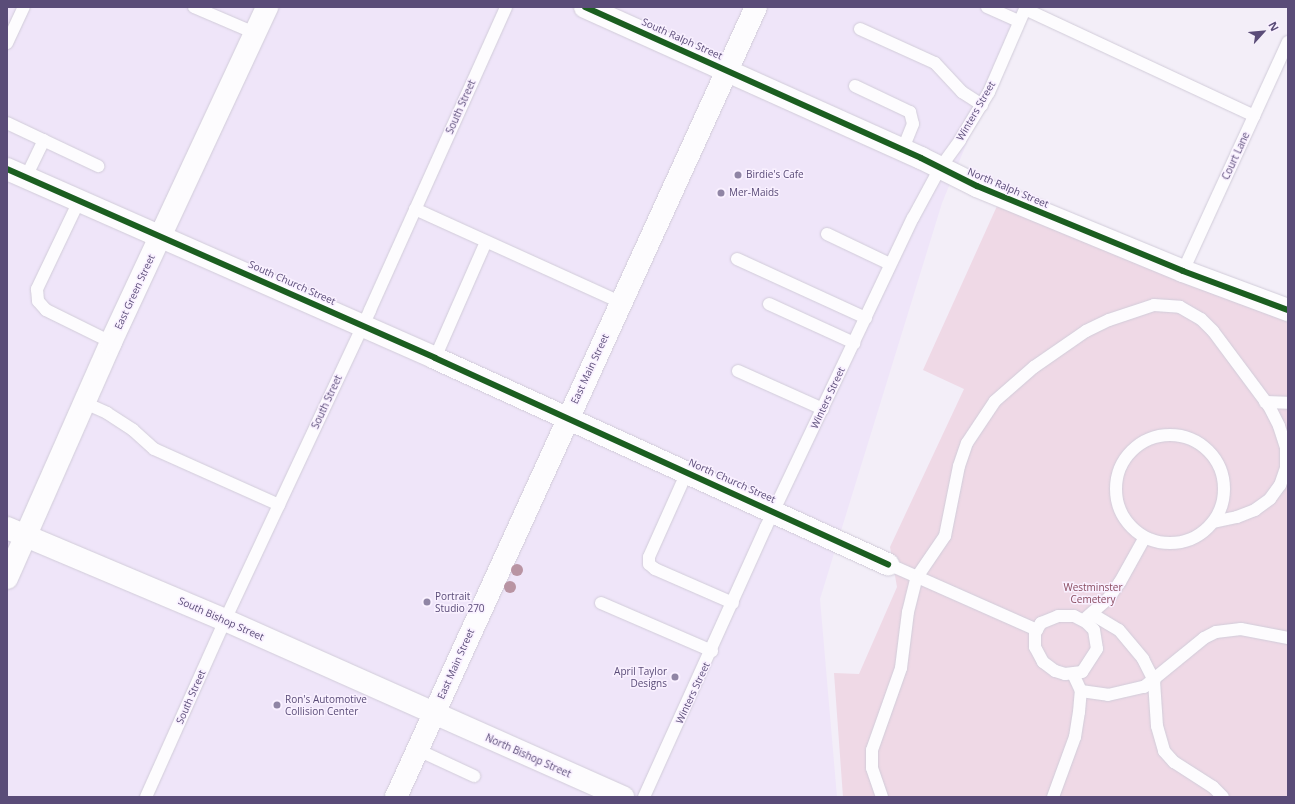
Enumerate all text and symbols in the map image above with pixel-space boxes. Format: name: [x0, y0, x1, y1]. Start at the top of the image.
north arrow: [1243, 12, 1283, 52]
street label: South Ralph Street: [640, 16, 724, 62]
text: N: [1265, 19, 1283, 34]
street label: South Street: [444, 78, 478, 136]
street label: Winters Street: [954, 79, 998, 143]
street label: Court Lane: [1220, 130, 1252, 182]
street label: North Ralph Street: [966, 165, 1050, 211]
place label: Birdie's Cafe: [746, 169, 804, 181]
marker: Birdie's Cafe: [733, 170, 743, 180]
place label: Mer-Maids: [729, 187, 779, 199]
marker: Mer-Maids: [716, 188, 726, 198]
street label: East Green Street: [112, 253, 158, 331]
street label: South Church Street: [247, 258, 337, 308]
street label: East Main Street: [569, 332, 611, 406]
street label: Winters Street: [809, 365, 847, 431]
street label: South Street: [309, 373, 345, 431]
street label: North Church Street: [687, 456, 777, 506]
park label: Westminster Cemetery: [1063, 581, 1123, 604]
place label: Portrait Studio 270: [435, 590, 485, 614]
street label: South Bishop Street: [176, 595, 266, 643]
marker: Portrait Studio 270: [422, 597, 432, 607]
street label: East Main Street: [435, 627, 477, 701]
street label: Winters Street: [674, 660, 712, 726]
place label: April Taylor Designs: [614, 665, 667, 688]
street label: South Street: [174, 668, 208, 726]
marker: April Taylor Designs: [670, 672, 680, 682]
place label: Ron's Automotive Collision Center: [285, 693, 367, 716]
marker: Ron's Automotive Collision Center: [272, 700, 282, 710]
street label: North Bishop Street: [483, 732, 573, 780]

